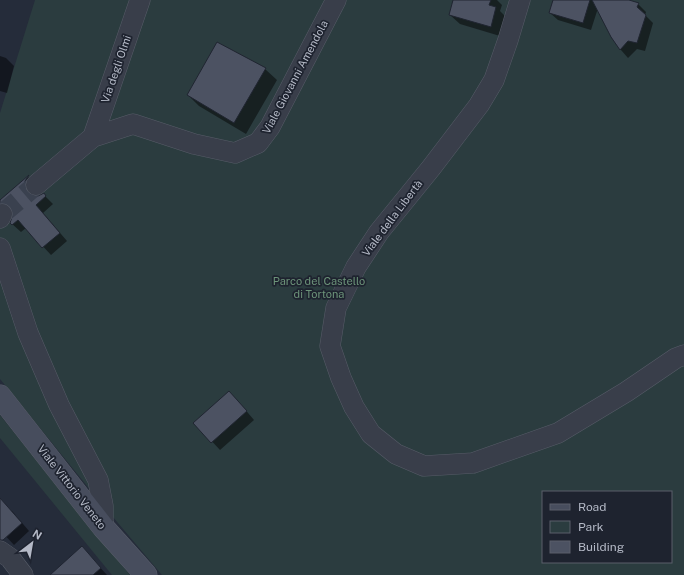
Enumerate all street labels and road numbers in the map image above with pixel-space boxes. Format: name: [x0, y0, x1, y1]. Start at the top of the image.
street label: Viale Giovanni Amendola: [260, 18, 330, 136]
street label: Via degli Olmi: [99, 34, 133, 104]
street label: Viale della Libertà: [359, 178, 425, 258]
street label: Viale Vittorio Veneto: [35, 443, 109, 531]

